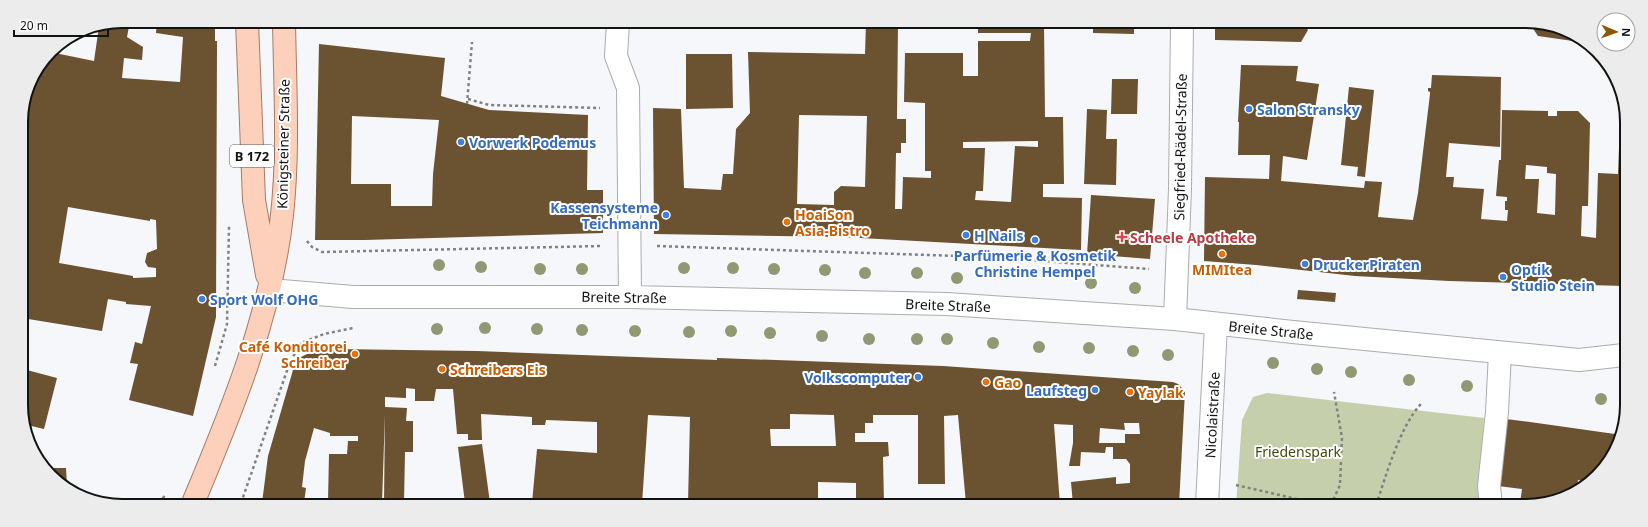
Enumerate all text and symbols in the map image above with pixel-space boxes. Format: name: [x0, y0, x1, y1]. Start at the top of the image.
scale bar: [14, 12, 108, 38]
north arrow: [1596, 12, 1636, 52]
text: 20 m: [20, 17, 48, 34]
text: N: [1619, 28, 1634, 37]
street label: Siegfried-Rädel-Straße: [1169, 73, 1191, 221]
street label: Königsteiner Straße: [272, 79, 294, 209]
place label: Salon Stransky: [1257, 100, 1360, 119]
marker: Salon Stransky: [1244, 104, 1254, 114]
place label: Vorwerk Podemus: [469, 133, 596, 152]
marker: Vorwerk Podemus: [456, 137, 466, 147]
road number: B 172: [230, 145, 274, 167]
place label: Kassensysteme Teichmann: [550, 198, 658, 233]
place label: HoaiSon Asia-Bistro: [795, 205, 870, 240]
marker: Kassensysteme Teichmann: [661, 210, 671, 220]
marker: HoaiSon Asia-Bistro: [782, 217, 792, 227]
place label: H Nails: [974, 226, 1024, 245]
place label: Scheele Apotheke: [1130, 228, 1255, 247]
marker: H Nails: [961, 230, 971, 240]
marker: Scheele Apotheke: [1117, 232, 1127, 242]
marker: Parfümerie & Kosmetik Christine Hempel: [1030, 235, 1040, 245]
place label: Parfümerie & Kosmetik Christine Hempel: [954, 246, 1117, 281]
marker: MIMItea: [1217, 249, 1227, 259]
place label: DruckerPiraten: [1313, 255, 1420, 274]
marker: DruckerPiraten: [1300, 259, 1310, 269]
place label: MIMItea: [1192, 260, 1252, 279]
place label: Optik Studio Stein: [1511, 260, 1595, 295]
marker: Optik Studio Stein: [1498, 272, 1508, 282]
street label: Breite Straße: [581, 287, 667, 307]
place label: Sport Wolf OHG: [210, 290, 318, 309]
marker: Sport Wolf OHG: [197, 294, 207, 304]
street label: Breite Straße: [905, 294, 991, 316]
street label: Breite Straße: [1227, 316, 1315, 344]
place label: Café Konditorei Schreiber: [239, 337, 348, 372]
marker: Café Konditorei Schreiber: [350, 349, 360, 359]
place label: Schreibers Eis: [450, 360, 546, 379]
marker: Schreibers Eis: [437, 364, 447, 374]
place label: Volkscomputer: [804, 368, 911, 387]
street label: Nicolaistraße: [1200, 371, 1224, 459]
marker: Volkscomputer: [913, 372, 923, 382]
place label: Gao: [994, 373, 1022, 392]
marker: Gao: [981, 377, 991, 387]
place label: Laufsteg: [1026, 381, 1087, 400]
place label: Yaylak: [1138, 383, 1184, 402]
marker: Laufsteg: [1090, 385, 1100, 395]
marker: Yaylak: [1125, 387, 1135, 397]
park label: Friedenspark: [1255, 442, 1342, 461]

